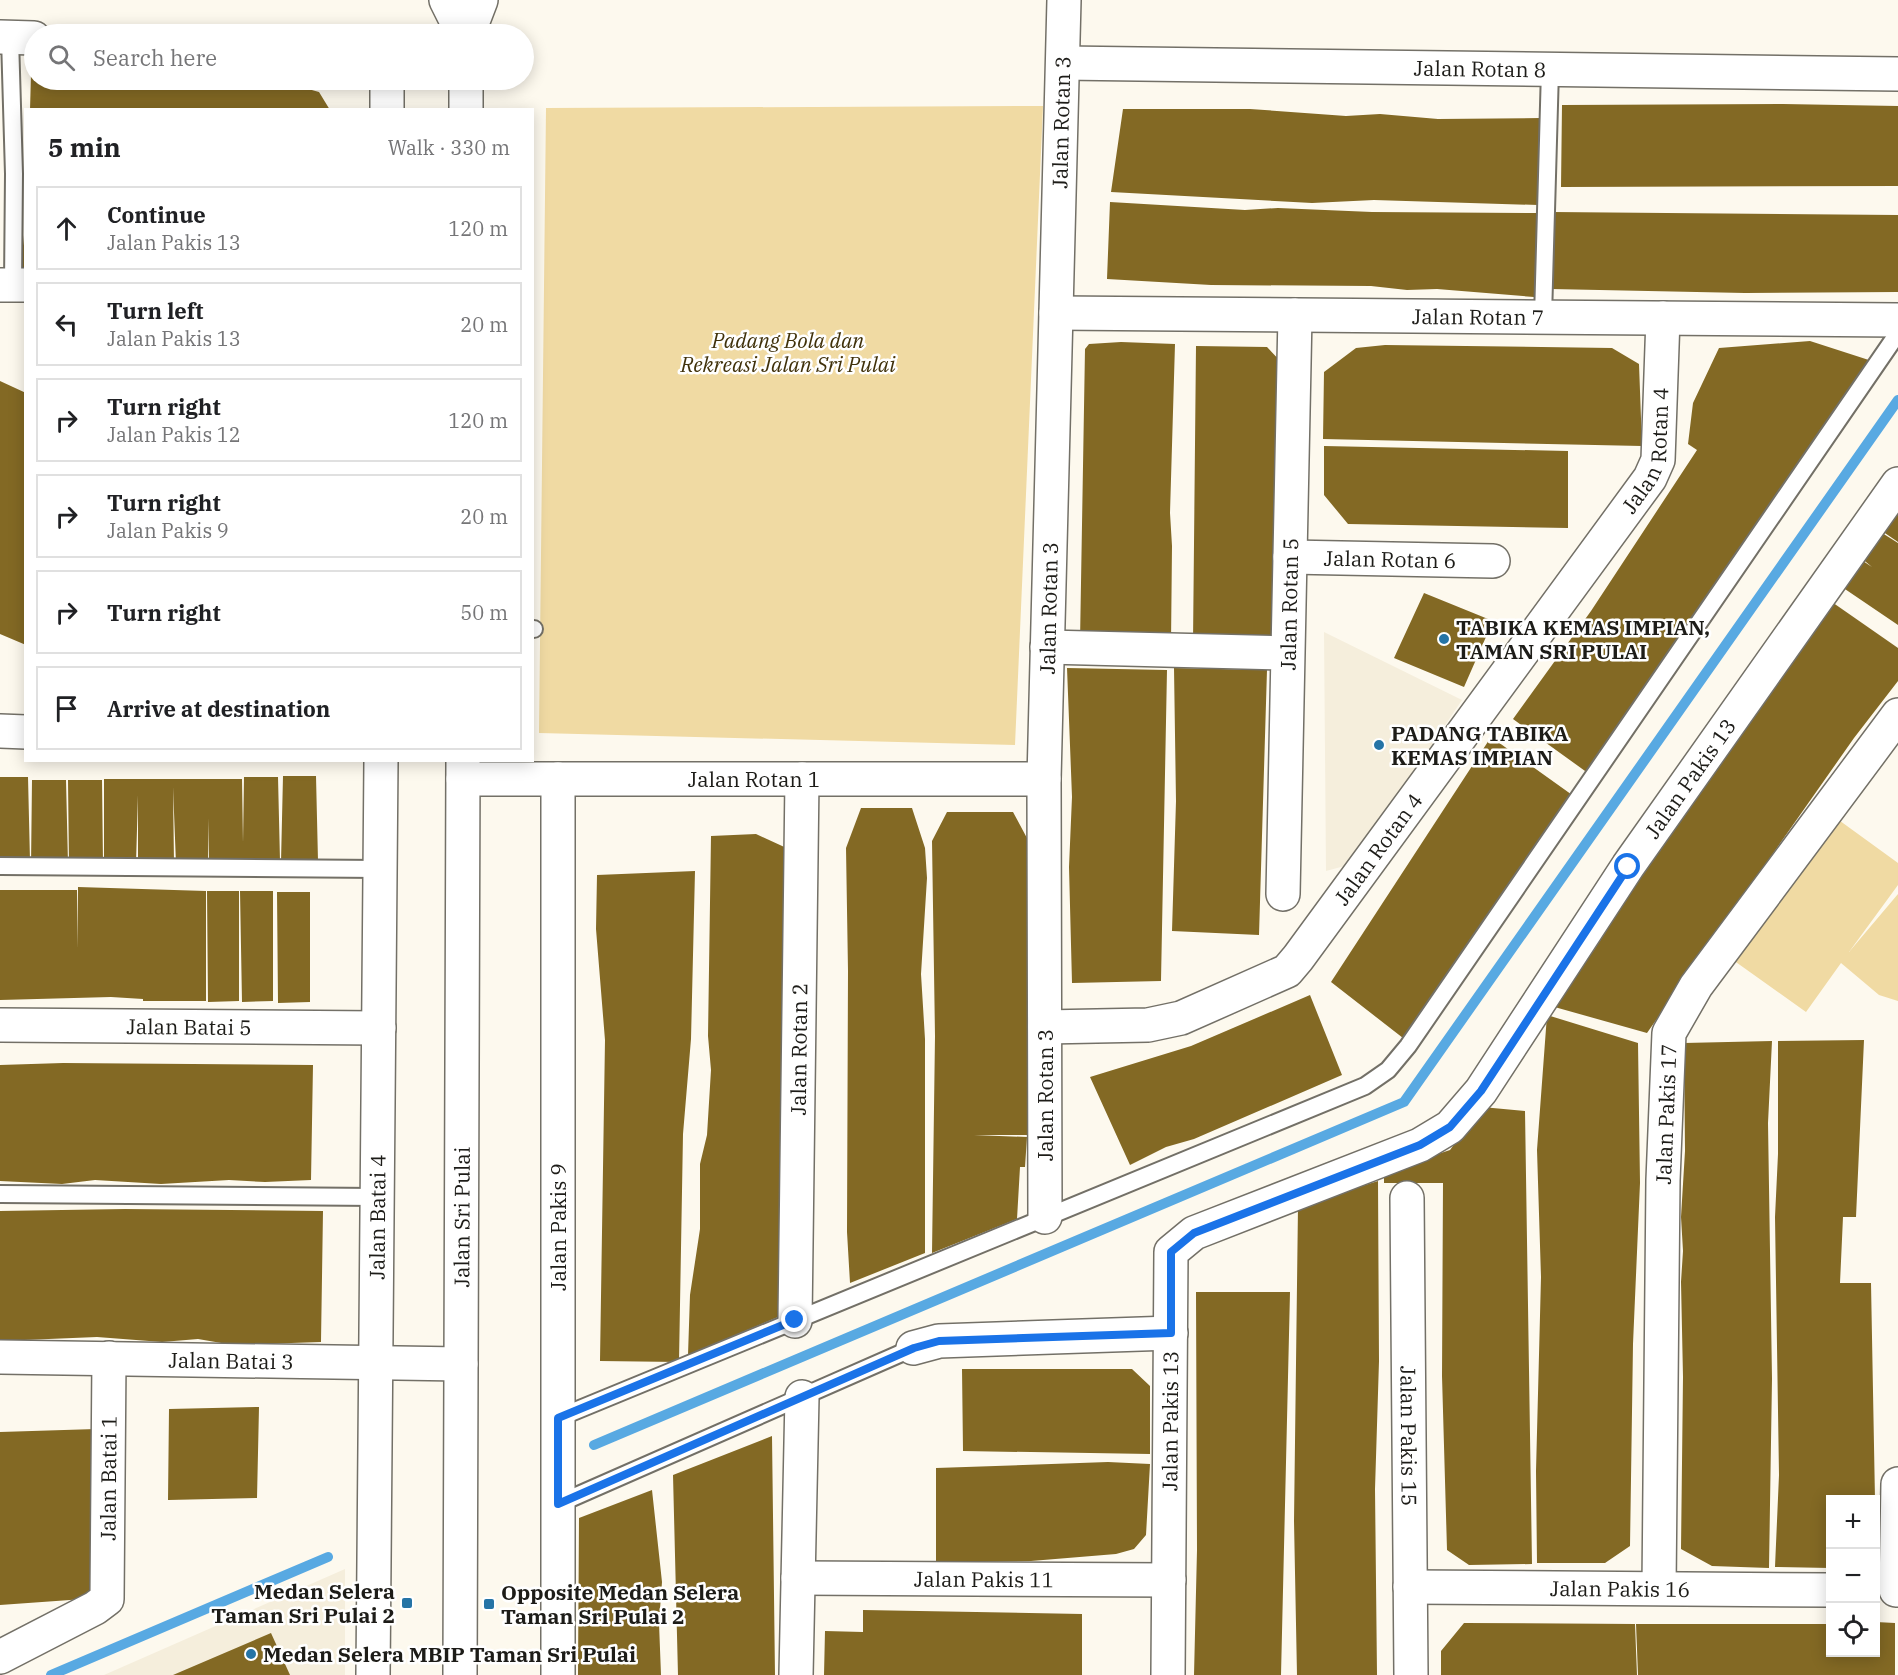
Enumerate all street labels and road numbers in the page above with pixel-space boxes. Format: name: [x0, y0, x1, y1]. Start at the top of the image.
street label: Jalan Rotan 8: [1414, 54, 1546, 83]
street label: Jalan Rotan 3: [1045, 56, 1077, 189]
street label: Jalan Rotan 7: [1412, 302, 1544, 331]
street label: Jalan Rotan 4: [1615, 387, 1675, 519]
street label: Jalan Rotan 5: [1274, 538, 1304, 671]
street label: Jalan Rotan 3: [1033, 541, 1064, 675]
street label: Jalan Rotan 6: [1323, 544, 1457, 574]
street label: Jalan Pakis 13: [1638, 713, 1742, 844]
street label: Jalan Rotan 1: [688, 765, 820, 793]
street label: Jalan Rotan 4: [1328, 787, 1428, 911]
street label: Jalan Rotan 2: [784, 983, 813, 1115]
street label: Jalan Batai 5: [126, 1012, 252, 1041]
street label: Jalan Rotan 3: [1031, 1029, 1059, 1161]
street label: Jalan Pakis 17: [1649, 1043, 1683, 1185]
street label: Jalan Sri Pulai: [447, 1147, 476, 1287]
street label: Jalan Batai 4: [362, 1154, 392, 1280]
street label: Jalan Pakis 9: [544, 1163, 572, 1291]
street label: Jalan Batai 3: [168, 1346, 294, 1375]
street label: Jalan Pakis 13: [1155, 1351, 1184, 1491]
street label: Jalan Pakis 15: [1394, 1366, 1424, 1506]
street label: Jalan Batai 1: [93, 1415, 123, 1541]
street label: Jalan Pakis 11: [914, 1565, 1054, 1593]
street label: Jalan Pakis 16: [1550, 1574, 1690, 1603]

